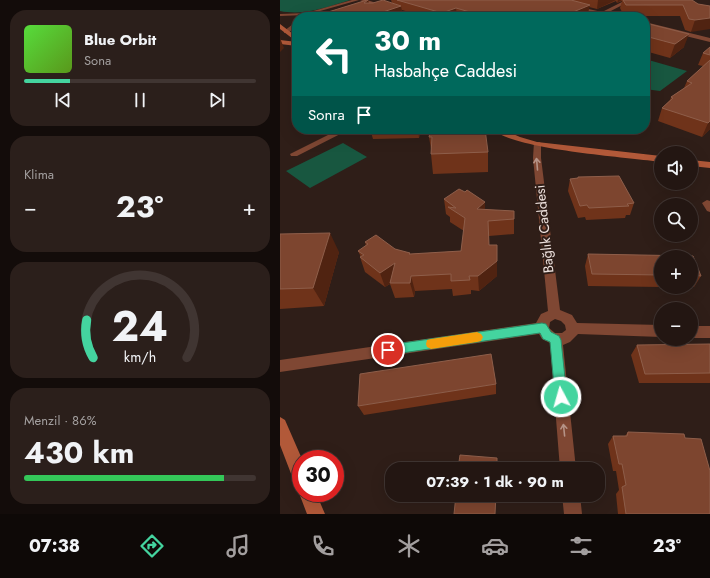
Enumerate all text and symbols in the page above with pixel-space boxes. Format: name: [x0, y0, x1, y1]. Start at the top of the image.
text: 30 m: [374, 20, 441, 61]
icon: left: [308, 28, 360, 80]
text: Blue Orbit: [84, 29, 156, 51]
text: Sona: [84, 51, 111, 70]
text: Hasbahçe Caddesi: [374, 58, 517, 84]
icon: previous: [52, 89, 74, 111]
icon: pause: [129, 89, 151, 111]
icon: next: [206, 89, 228, 111]
text: Sonra: [308, 104, 345, 126]
icon: arrive: [353, 104, 375, 126]
map controls: [654, 146, 698, 346]
button: sound: [654, 146, 698, 190]
one-way arrow: [534, 158, 541, 171]
text: Klima: [24, 165, 54, 184]
street label: Bağlık Caddesi: [529, 184, 559, 274]
text: 23°: [116, 185, 163, 228]
text: −: [24, 191, 37, 223]
text: +: [242, 191, 256, 223]
button: search: [654, 198, 698, 242]
button: +: [654, 250, 698, 294]
text: 24: [112, 296, 168, 357]
button: −: [654, 302, 698, 346]
pin: [371, 333, 405, 367]
icon: arrive: [377, 339, 399, 361]
text: km/h: [124, 347, 156, 367]
position arrow: [540, 376, 582, 418]
text: Menzil · 86%: [24, 411, 96, 430]
one-way arrow: [561, 424, 568, 437]
text: 430 km: [24, 431, 134, 474]
speed limit sign: 30: [292, 450, 344, 502]
text: 07:39 · 1 dk · 90 m: [426, 471, 564, 493]
icon: directions: [138, 532, 166, 560]
icon: music: [224, 532, 252, 560]
icon: phone: [309, 532, 337, 560]
icon: climate: [395, 532, 423, 560]
icon: car: [481, 532, 509, 560]
icon: filters: [567, 532, 595, 560]
text: 07:38: [29, 533, 80, 559]
text: 23°: [653, 533, 681, 559]

